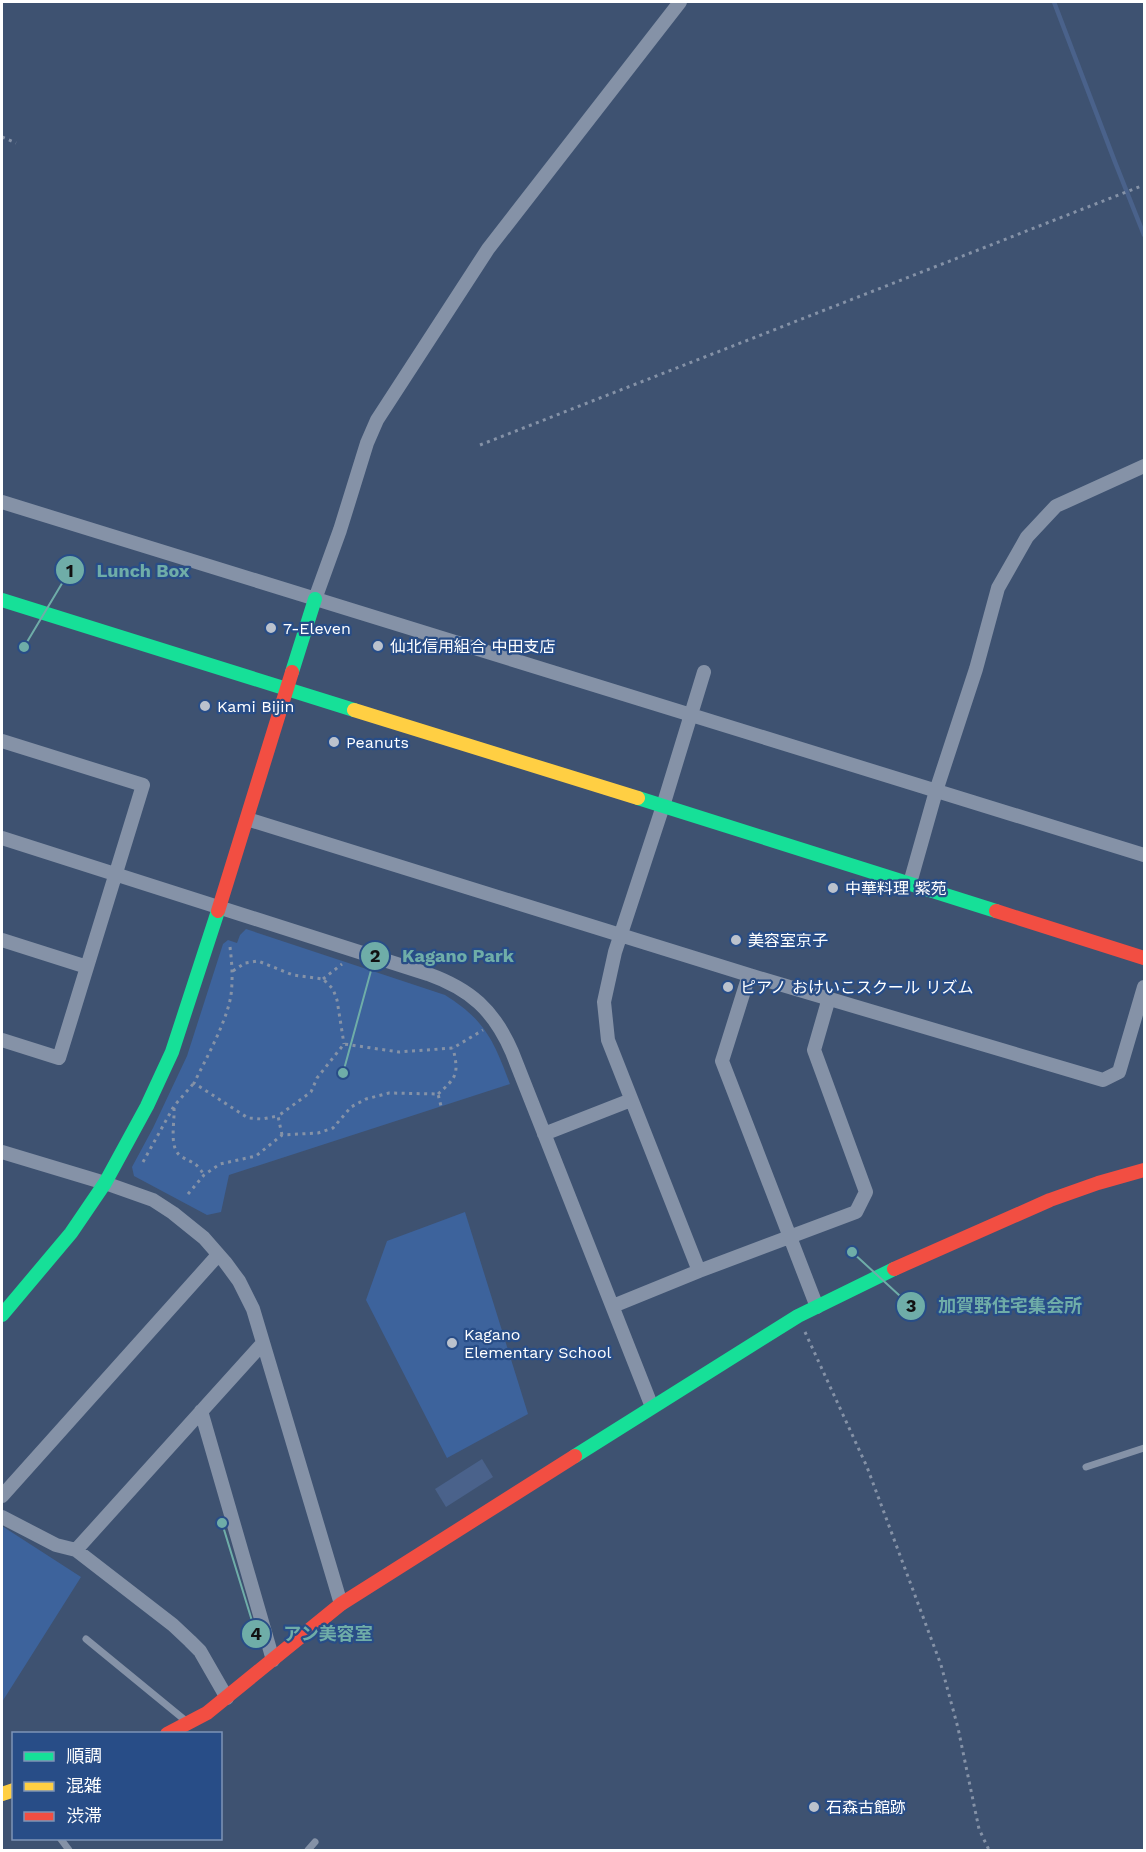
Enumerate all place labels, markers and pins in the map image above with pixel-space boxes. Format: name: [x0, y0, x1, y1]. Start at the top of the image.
callout: Lunch Box: [55, 552, 202, 588]
place label: 7-Eleven: [283, 619, 351, 638]
marker: 7-Eleven: [264, 621, 278, 635]
place label: 仙北信用組合 中田支店: [390, 637, 555, 656]
marker: 仙北信用組合 中田支店: [371, 639, 385, 653]
place label: Kami Bijin: [217, 697, 294, 716]
marker: Kami Bijin: [198, 699, 212, 713]
place label: Peanuts: [346, 733, 409, 752]
marker: Peanuts: [327, 735, 341, 749]
place label: 中華料理 紫苑: [845, 879, 946, 898]
marker: 中華料理 紫苑: [826, 881, 840, 895]
place label: 美容室京子: [748, 931, 828, 950]
marker: 美容室京子: [729, 933, 743, 947]
callout: Kagano Park: [360, 938, 526, 974]
place label: ピアノ おけいこスクール リズム: [740, 978, 973, 997]
marker: ピアノ おけいこスクール リズム: [721, 980, 735, 994]
callout: 加賀野住宅集会所: [896, 1288, 1094, 1324]
place label: Kagano Elementary School: [464, 1325, 612, 1362]
marker: Kagano Elementary School: [445, 1336, 459, 1350]
callout: アン美容室: [241, 1616, 385, 1652]
place label: 石森古館跡: [826, 1798, 906, 1817]
marker: 石森古館跡: [807, 1800, 821, 1814]

